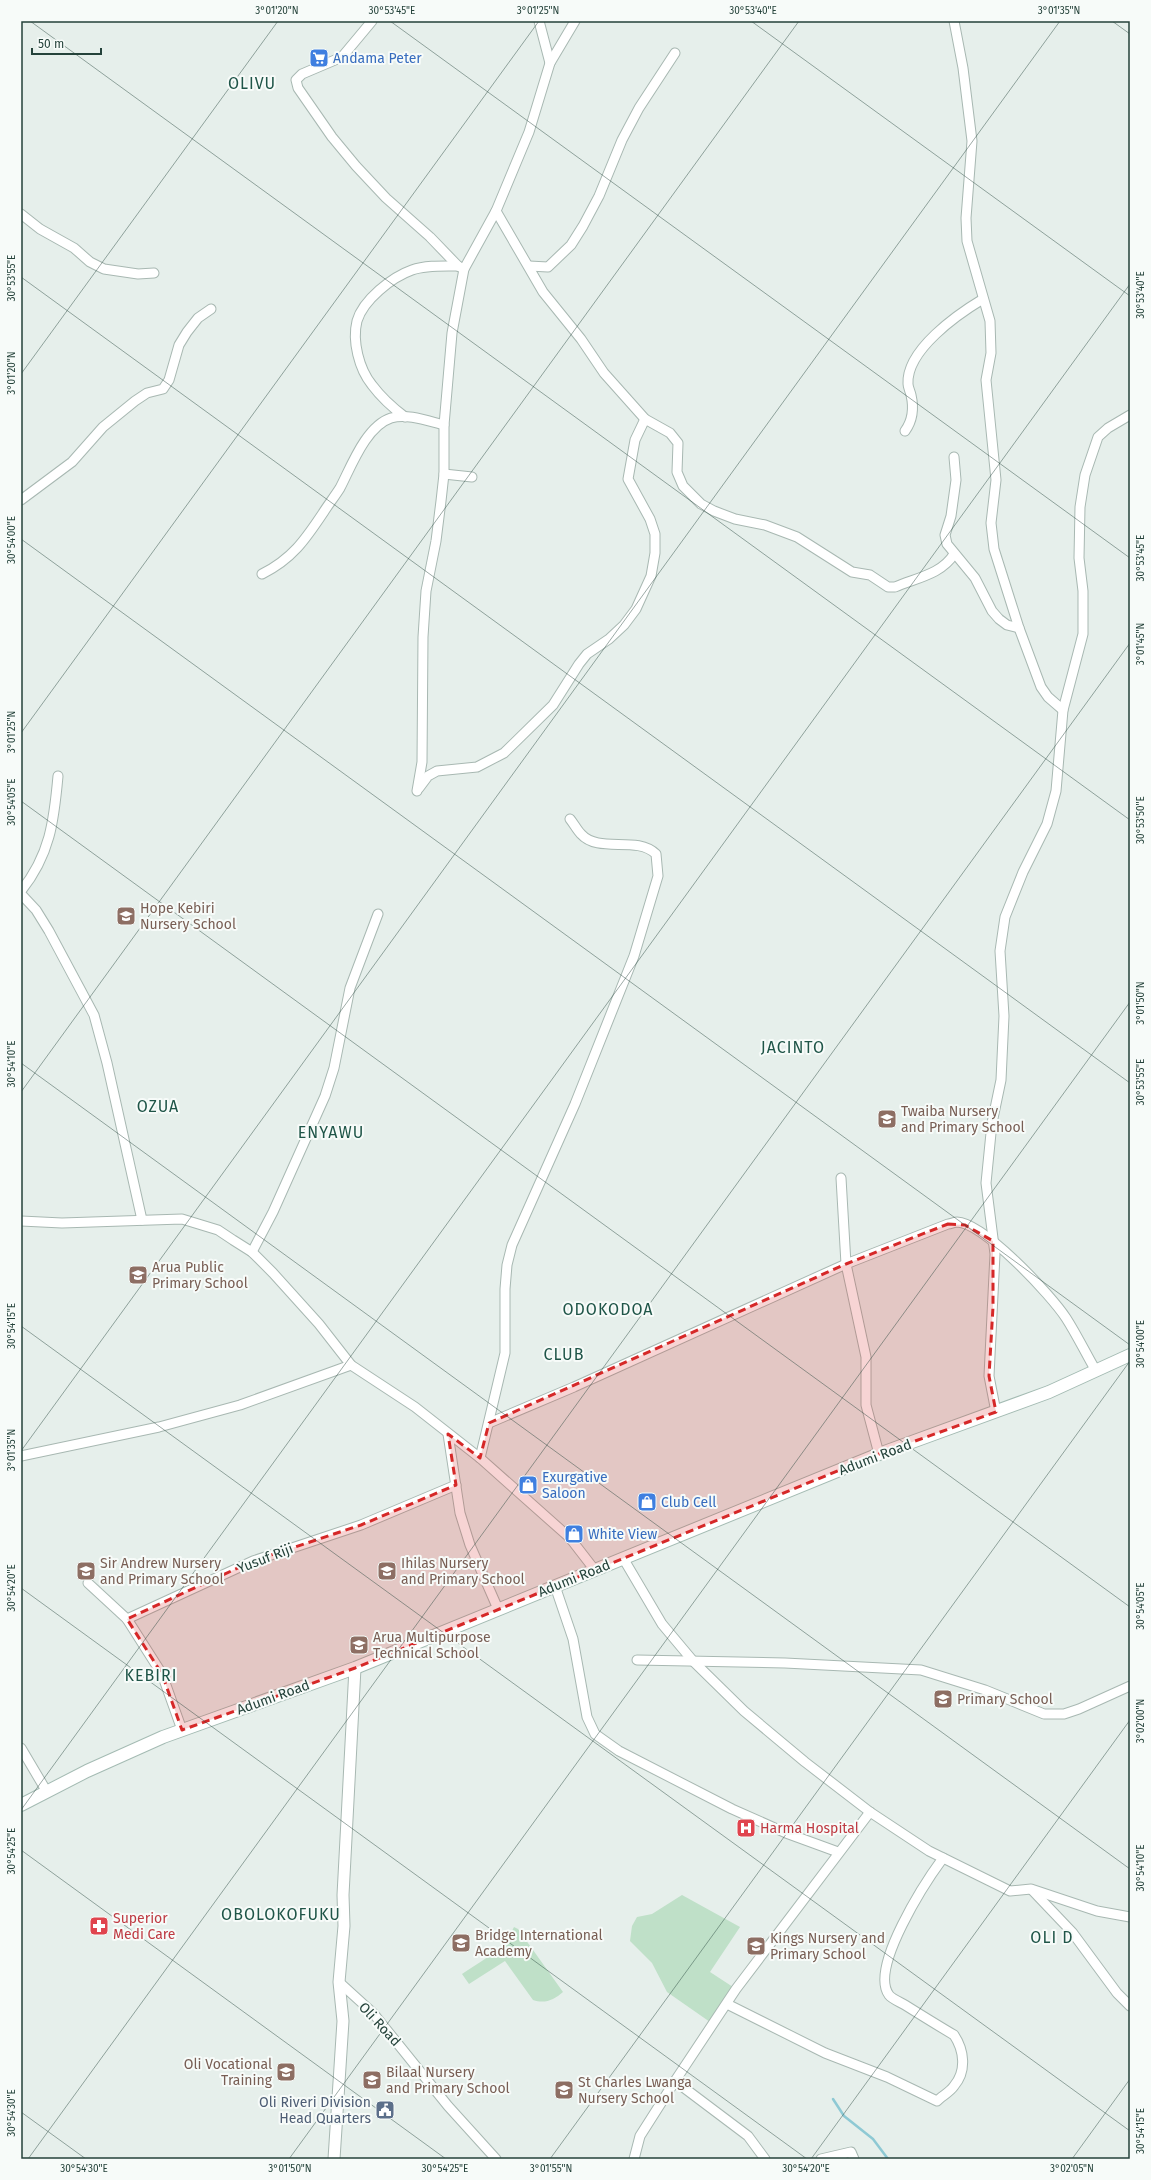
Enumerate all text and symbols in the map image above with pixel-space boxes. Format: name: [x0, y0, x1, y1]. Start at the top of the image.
text: 3°01'20"N: [255, 5, 299, 17]
text: 30°53'45"E: [369, 5, 415, 17]
text: 3°01'25"N: [517, 5, 559, 17]
text: 30°53'40"E: [729, 5, 777, 17]
text: 3°01'35"N: [1038, 5, 1080, 17]
scale bar: [32, 30, 101, 56]
text: 50 m: [38, 37, 64, 51]
supermarket icon: Andama Peter: [308, 47, 330, 69]
place label: Andama Peter: [333, 50, 422, 67]
district label: OLIVU: [228, 74, 276, 93]
text: 30°53'55"E: [6, 255, 18, 301]
text: 30°53'40"E: [1135, 271, 1147, 319]
text: 3°01'20"N: [6, 351, 18, 395]
text: 30°54'00"E: [6, 516, 18, 564]
text: 30°53'45"E: [1135, 535, 1147, 581]
text: 3°01'45"N: [1135, 623, 1147, 665]
text: 3°01'25"N: [6, 711, 18, 753]
text: 30°54'05"E: [6, 778, 18, 826]
text: 30°53'50"E: [1135, 796, 1147, 844]
place label: Hope Kebiri Nursery School: [140, 900, 236, 933]
school or university icon: Hope Kebiri Nursery School: [115, 905, 137, 927]
text: 3°01'50"N: [1135, 981, 1147, 1025]
district label: JACINTO: [761, 1038, 825, 1057]
text: 30°54'10"E: [6, 1041, 18, 1087]
text: 30°53'55"E: [1135, 1059, 1147, 1105]
district label: OZUA: [137, 1097, 179, 1116]
place label: Twaiba Nursery and Primary School: [901, 1103, 1025, 1136]
school or university icon: Twaiba Nursery and Primary School: [876, 1108, 898, 1130]
district label: ENYAWU: [298, 1123, 364, 1142]
place label: Arua Public Primary School: [152, 1259, 248, 1292]
school or university icon: Arua Public Primary School: [127, 1264, 149, 1286]
district label: ODOKODOA: [562, 1300, 654, 1319]
text: 30°54'15"E: [6, 1303, 18, 1349]
text: 30°54'00"E: [1135, 1320, 1147, 1368]
district label: CLUB: [544, 1345, 584, 1364]
text: 3°01'35"N: [6, 1429, 18, 1471]
street label: Adumi Road: [836, 1436, 914, 1479]
place label: Exurgative Saloon: [542, 1469, 608, 1502]
shop icon: Exurgative Saloon: [517, 1474, 539, 1496]
shop icon: Club Cell: [636, 1491, 658, 1513]
place label: Club Cell: [661, 1494, 716, 1511]
shop icon: White View: [563, 1523, 585, 1545]
place label: White View: [588, 1526, 657, 1543]
street label: Yusuf Riji: [235, 1540, 296, 1577]
place label: Sir Andrew Nursery and Primary School: [100, 1555, 224, 1588]
place label: Ihilas Nursery and Primary School: [401, 1555, 525, 1588]
street label: Adumi Road: [536, 1556, 613, 1601]
school or university icon: Sir Andrew Nursery and Primary School: [75, 1560, 97, 1582]
school or university icon: Ihilas Nursery and Primary School: [376, 1560, 398, 1582]
text: 30°54'20"E: [6, 1564, 18, 1612]
text: 30°54'05"E: [1135, 1582, 1147, 1630]
place label: Arua Multipurpose Technical School: [373, 1629, 491, 1662]
school or university icon: Arua Multipurpose Technical School: [348, 1634, 370, 1656]
district label: KEBIRI: [125, 1666, 177, 1685]
street label: Adumi Road: [234, 1676, 312, 1719]
school or university icon: Primary School: [932, 1688, 954, 1710]
place label: Primary School: [957, 1691, 1053, 1708]
text: 3°02'00"N: [1135, 1699, 1147, 1743]
hospital icon: Harma Hospital: [735, 1817, 757, 1839]
place label: Harma Hospital: [760, 1820, 859, 1837]
text: 30°54'25"E: [6, 1828, 18, 1874]
text: 30°54'10"E: [1135, 1845, 1147, 1891]
district label: OBOLOKOFUKU: [221, 1905, 341, 1924]
place label: Superior Medi Care: [113, 1910, 175, 1943]
pharmacy icon: Superior Medi Care: [88, 1915, 110, 1937]
place label: Bridge International Academy: [475, 1927, 603, 1960]
district label: OLI D: [1030, 1928, 1074, 1947]
place label: Kings Nursery and Primary School: [770, 1930, 885, 1963]
school or university icon: Bridge International Academy: [450, 1932, 472, 1954]
school or university icon: Kings Nursery and Primary School: [745, 1935, 767, 1957]
street label: Oli Road: [355, 1999, 404, 2050]
place label: Oli Vocational Training: [184, 2056, 273, 2089]
school or university icon: Oli Vocational Training: [275, 2061, 297, 2083]
place label: Bilaal Nursery and Primary School: [386, 2064, 510, 2097]
school or university icon: Bilaal Nursery and Primary School: [361, 2069, 383, 2091]
place label: St Charles Lwanga Nursery School: [578, 2074, 692, 2107]
school or university icon: St Charles Lwanga Nursery School: [553, 2079, 575, 2101]
text: 30°54'30"E: [6, 2089, 18, 2137]
place label: Oli Riveri Division Head Quarters: [259, 2094, 371, 2127]
public building icon: Oli Riveri Division Head Quarters: [374, 2099, 396, 2121]
text: 30°54'15"E: [1135, 2108, 1147, 2154]
text: 30°54'30"E: [60, 2163, 108, 2175]
text: 3°01'50"N: [268, 2163, 312, 2175]
text: 30°54'25"E: [422, 2163, 468, 2175]
text: 3°01'55"N: [530, 2163, 572, 2175]
text: 30°54'20"E: [782, 2163, 830, 2175]
text: 3°02'05"N: [1050, 2163, 1094, 2175]

